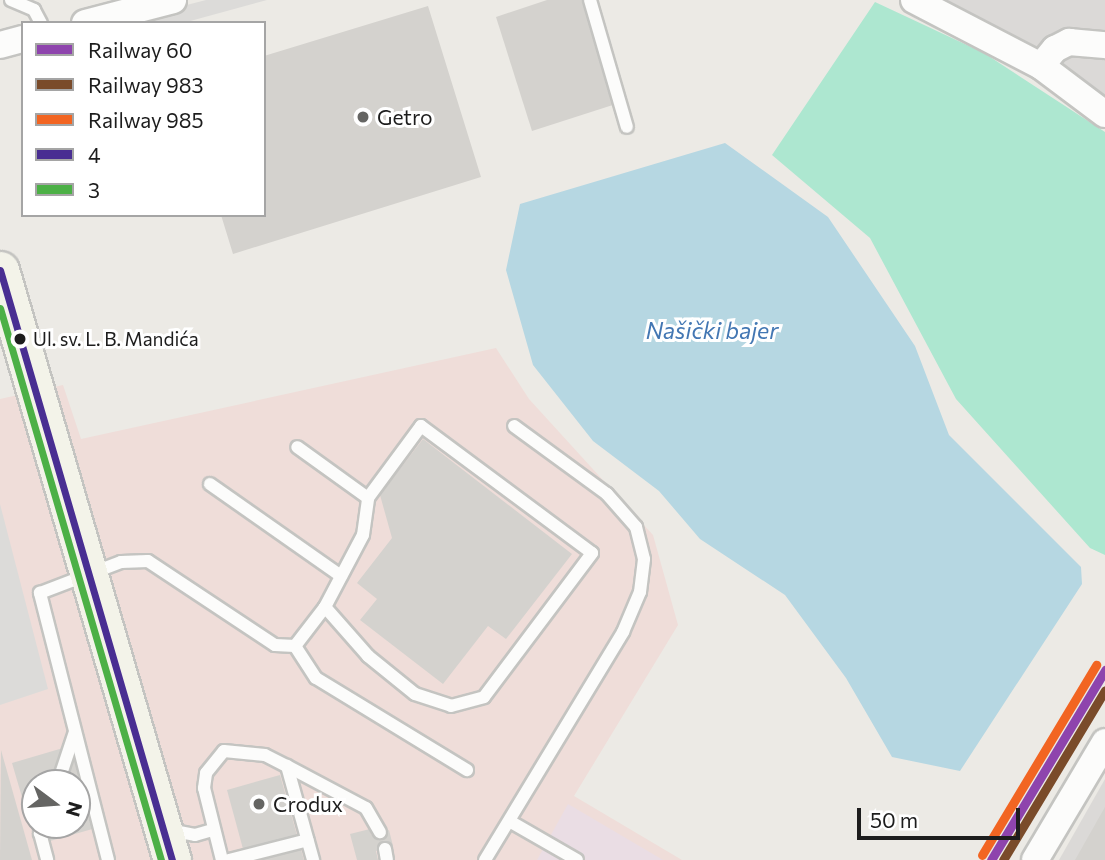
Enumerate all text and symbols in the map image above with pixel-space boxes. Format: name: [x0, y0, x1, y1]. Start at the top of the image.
legend: [21, 21, 266, 217]
text: Railway 60: [88, 37, 192, 62]
text: Railway 983: [88, 72, 203, 97]
place label: Getro: [377, 104, 433, 130]
text: Railway 985: [88, 107, 204, 132]
marker: Getro: [355, 109, 371, 125]
text: 4: [88, 142, 101, 167]
text: 3: [88, 177, 100, 202]
water label: Našički bajer: [646, 316, 778, 344]
place label: Ul. sv. L. B. Mandića: [33, 328, 199, 350]
marker: Ul. sv. L. B. Mandića: [13, 332, 27, 346]
north arrow: [21, 769, 91, 839]
place label: Crodux: [273, 791, 343, 817]
scale bar: [860, 794, 1023, 838]
marker: Crodux: [251, 796, 267, 812]
text: N: [62, 799, 88, 819]
text: 50 m: [870, 807, 918, 832]

